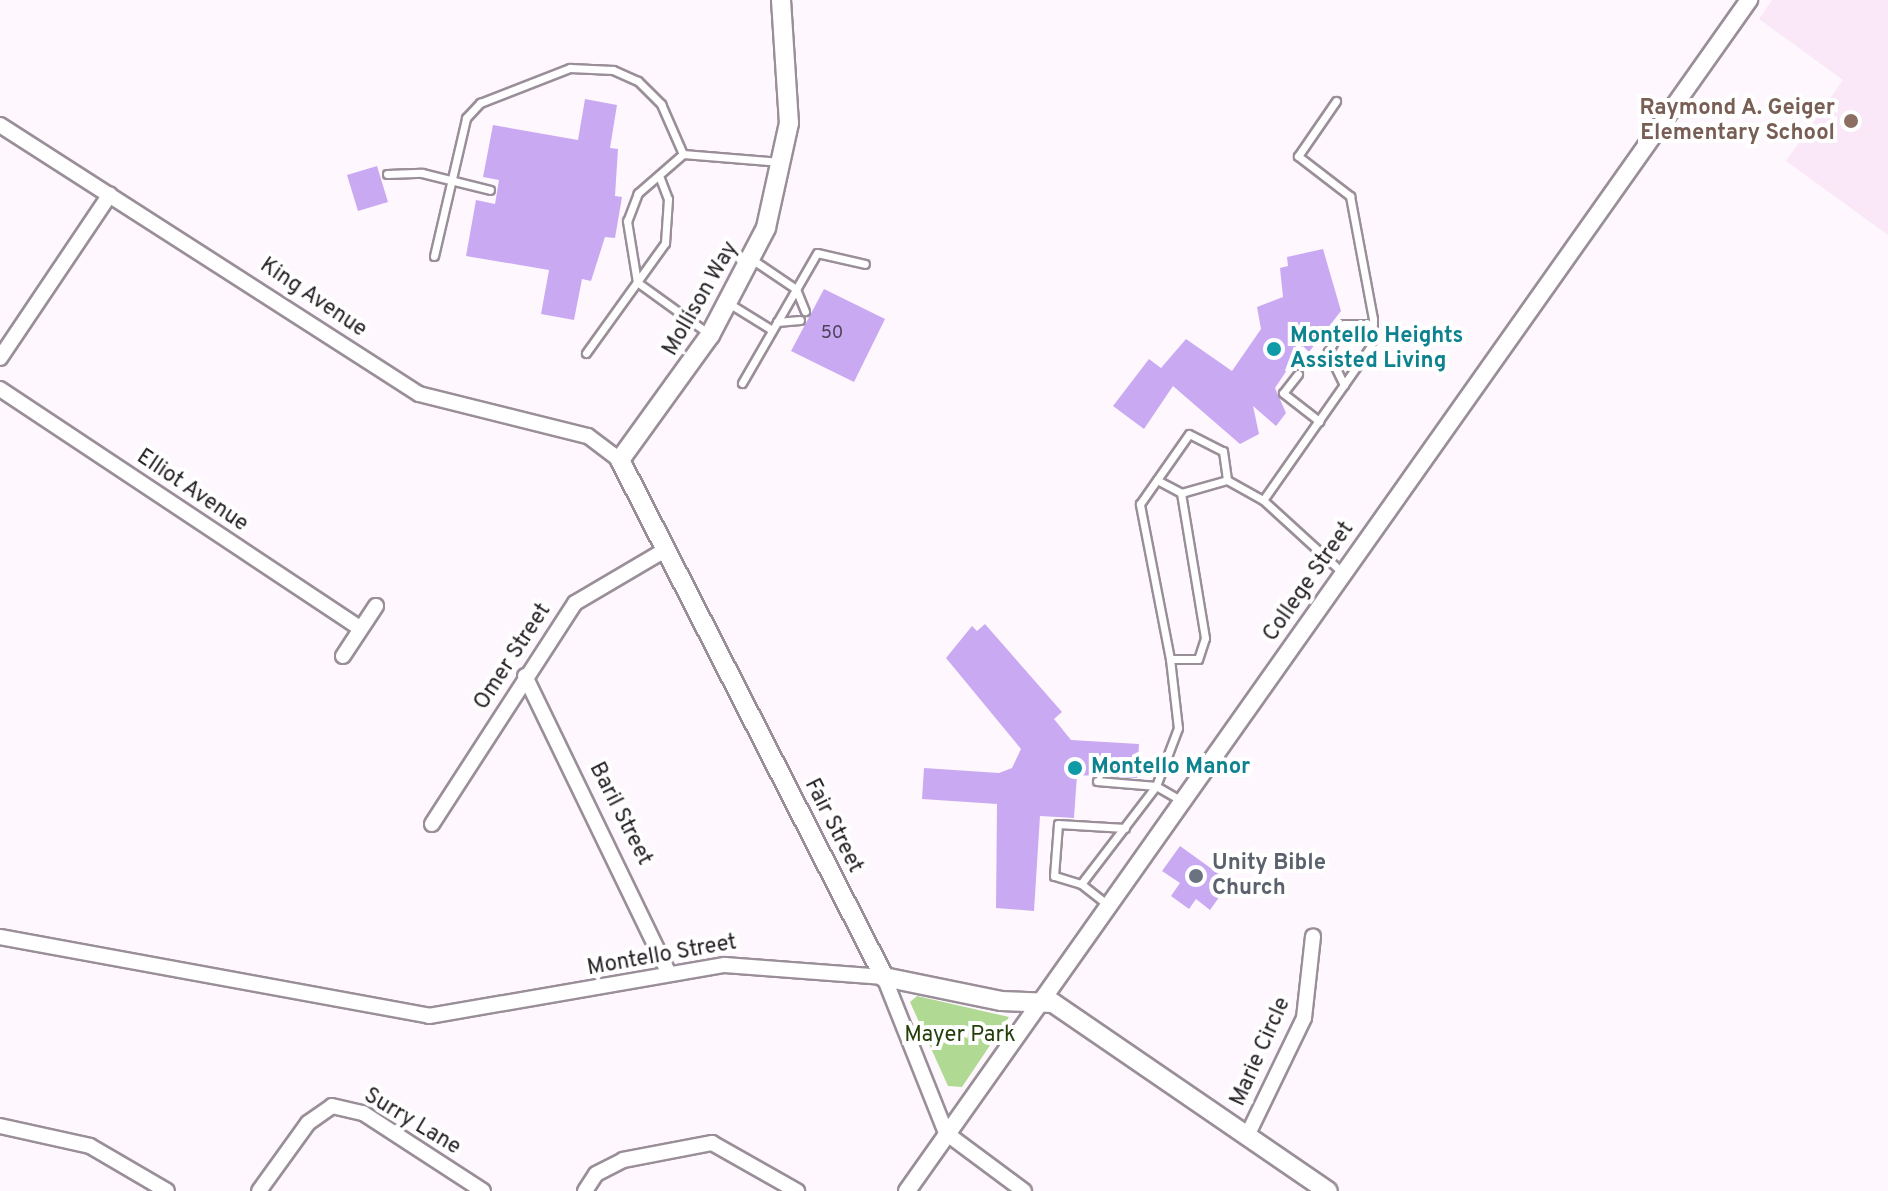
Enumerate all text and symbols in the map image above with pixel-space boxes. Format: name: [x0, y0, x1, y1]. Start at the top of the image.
place label: Raymond A. Geiger Elementary School: [1639, 95, 1835, 146]
marker: Raymond A. Geiger Elementary School: [1842, 112, 1860, 130]
street label: Mollison Way: [658, 237, 744, 361]
street label: King Avenue: [254, 252, 372, 344]
house number: 50: [821, 323, 843, 345]
place label: Montello Heights Assisted Living: [1290, 323, 1463, 374]
marker: Montello Heights Assisted Living: [1265, 340, 1283, 358]
street label: Elliot Avenue: [131, 444, 253, 538]
street label: College Street: [1258, 517, 1360, 647]
street label: Omer Street: [469, 599, 557, 715]
place label: Montello Manor: [1091, 755, 1250, 781]
street label: Baril Street: [583, 758, 657, 870]
marker: Montello Manor: [1066, 759, 1084, 777]
street label: Fair Street: [798, 775, 868, 877]
place label: Unity Bible Church: [1212, 850, 1326, 902]
marker: Unity Bible Church: [1187, 867, 1205, 885]
street label: Montello Street: [585, 930, 739, 982]
street label: Marie Circle: [1225, 993, 1297, 1111]
park label: Mayer Park: [904, 1023, 1016, 1049]
street label: Surry Lane: [359, 1083, 465, 1161]

